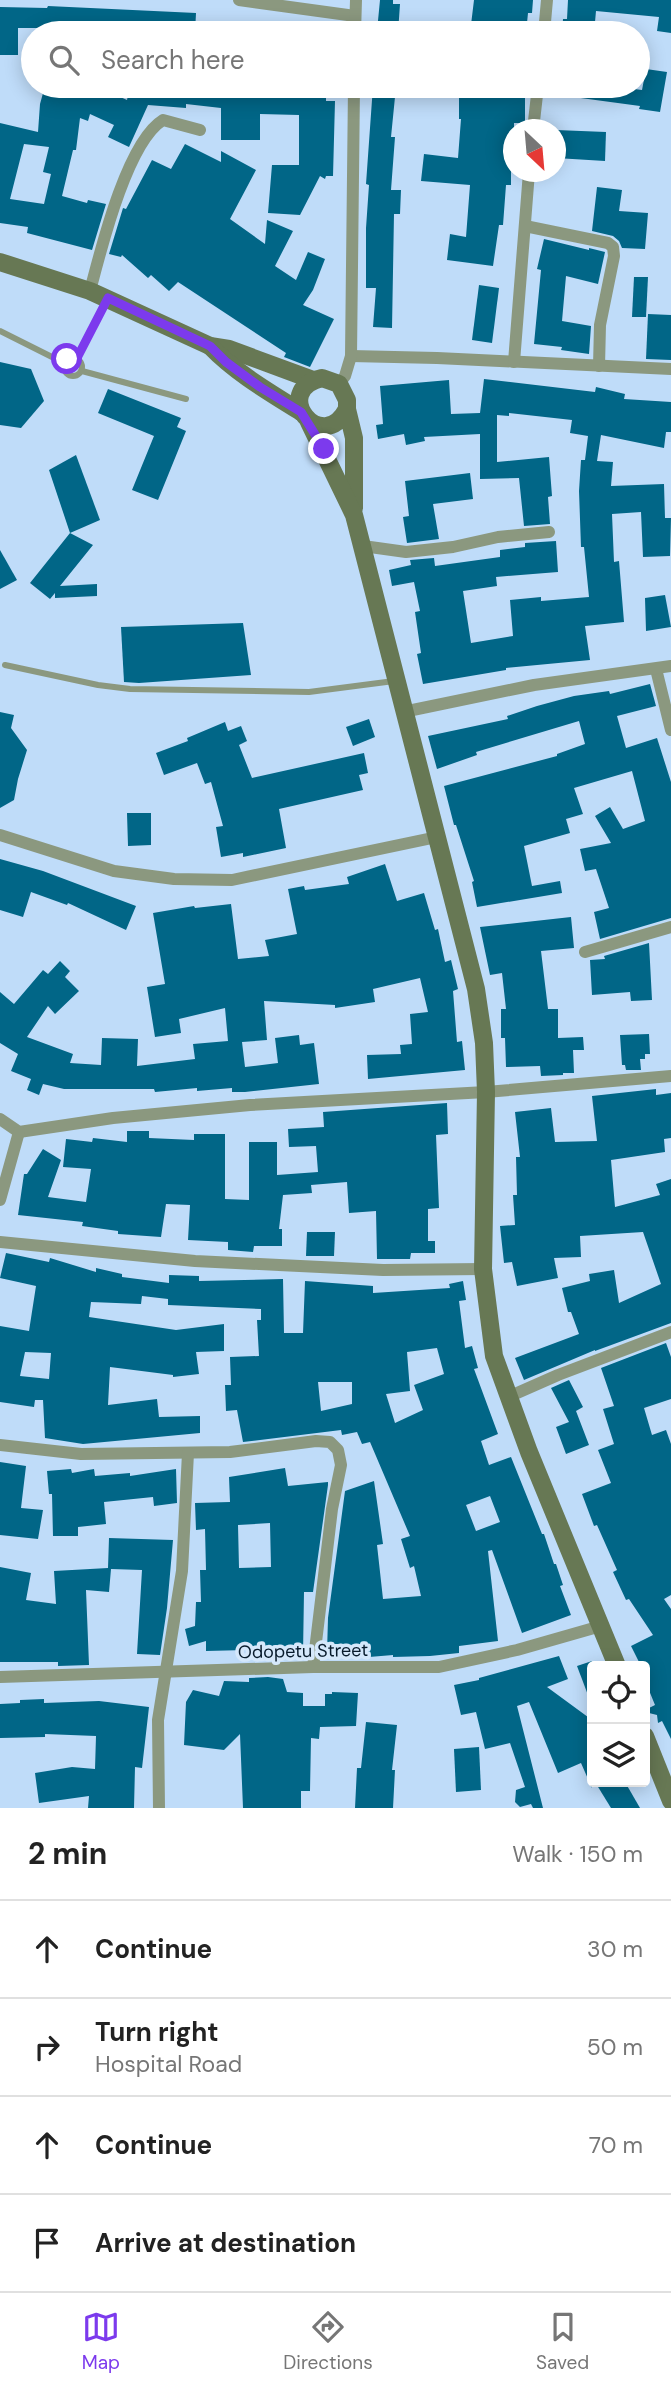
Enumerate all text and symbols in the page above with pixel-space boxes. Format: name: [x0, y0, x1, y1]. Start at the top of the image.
search box: [21, 21, 650, 98]
icon: search: [45, 41, 83, 79]
text: Search here: [101, 43, 244, 77]
north arrow: [503, 119, 566, 182]
route start: [51, 343, 82, 374]
route end: [308, 433, 339, 464]
street label: Odopetu Street: [238, 1638, 368, 1664]
map controls: [587, 1661, 650, 1787]
button: locate: [587, 1661, 650, 1724]
button: layers: [587, 1724, 650, 1787]
text: 2 min: [28, 1834, 107, 1873]
text: Walk · 150 m: [512, 1839, 643, 1869]
icon: ahead: [28, 1930, 66, 1968]
text: Continue: [95, 1932, 212, 1966]
text: 30 m: [587, 1934, 643, 1964]
text: Turn right: [95, 2015, 219, 2049]
icon: right: [28, 2028, 66, 2066]
text: 50 m: [587, 2032, 643, 2062]
text: Hospital Road: [95, 2049, 242, 2079]
icon: ahead: [28, 2126, 66, 2164]
text: Continue: [95, 2128, 212, 2162]
text: 70 m: [589, 2130, 643, 2160]
icon: arrive: [28, 2224, 66, 2262]
text: Arrive at destination: [95, 2226, 356, 2260]
tab: Map: [82, 2308, 120, 2375]
tab: Directions: [283, 2308, 373, 2375]
tab: Saved: [536, 2308, 589, 2375]

